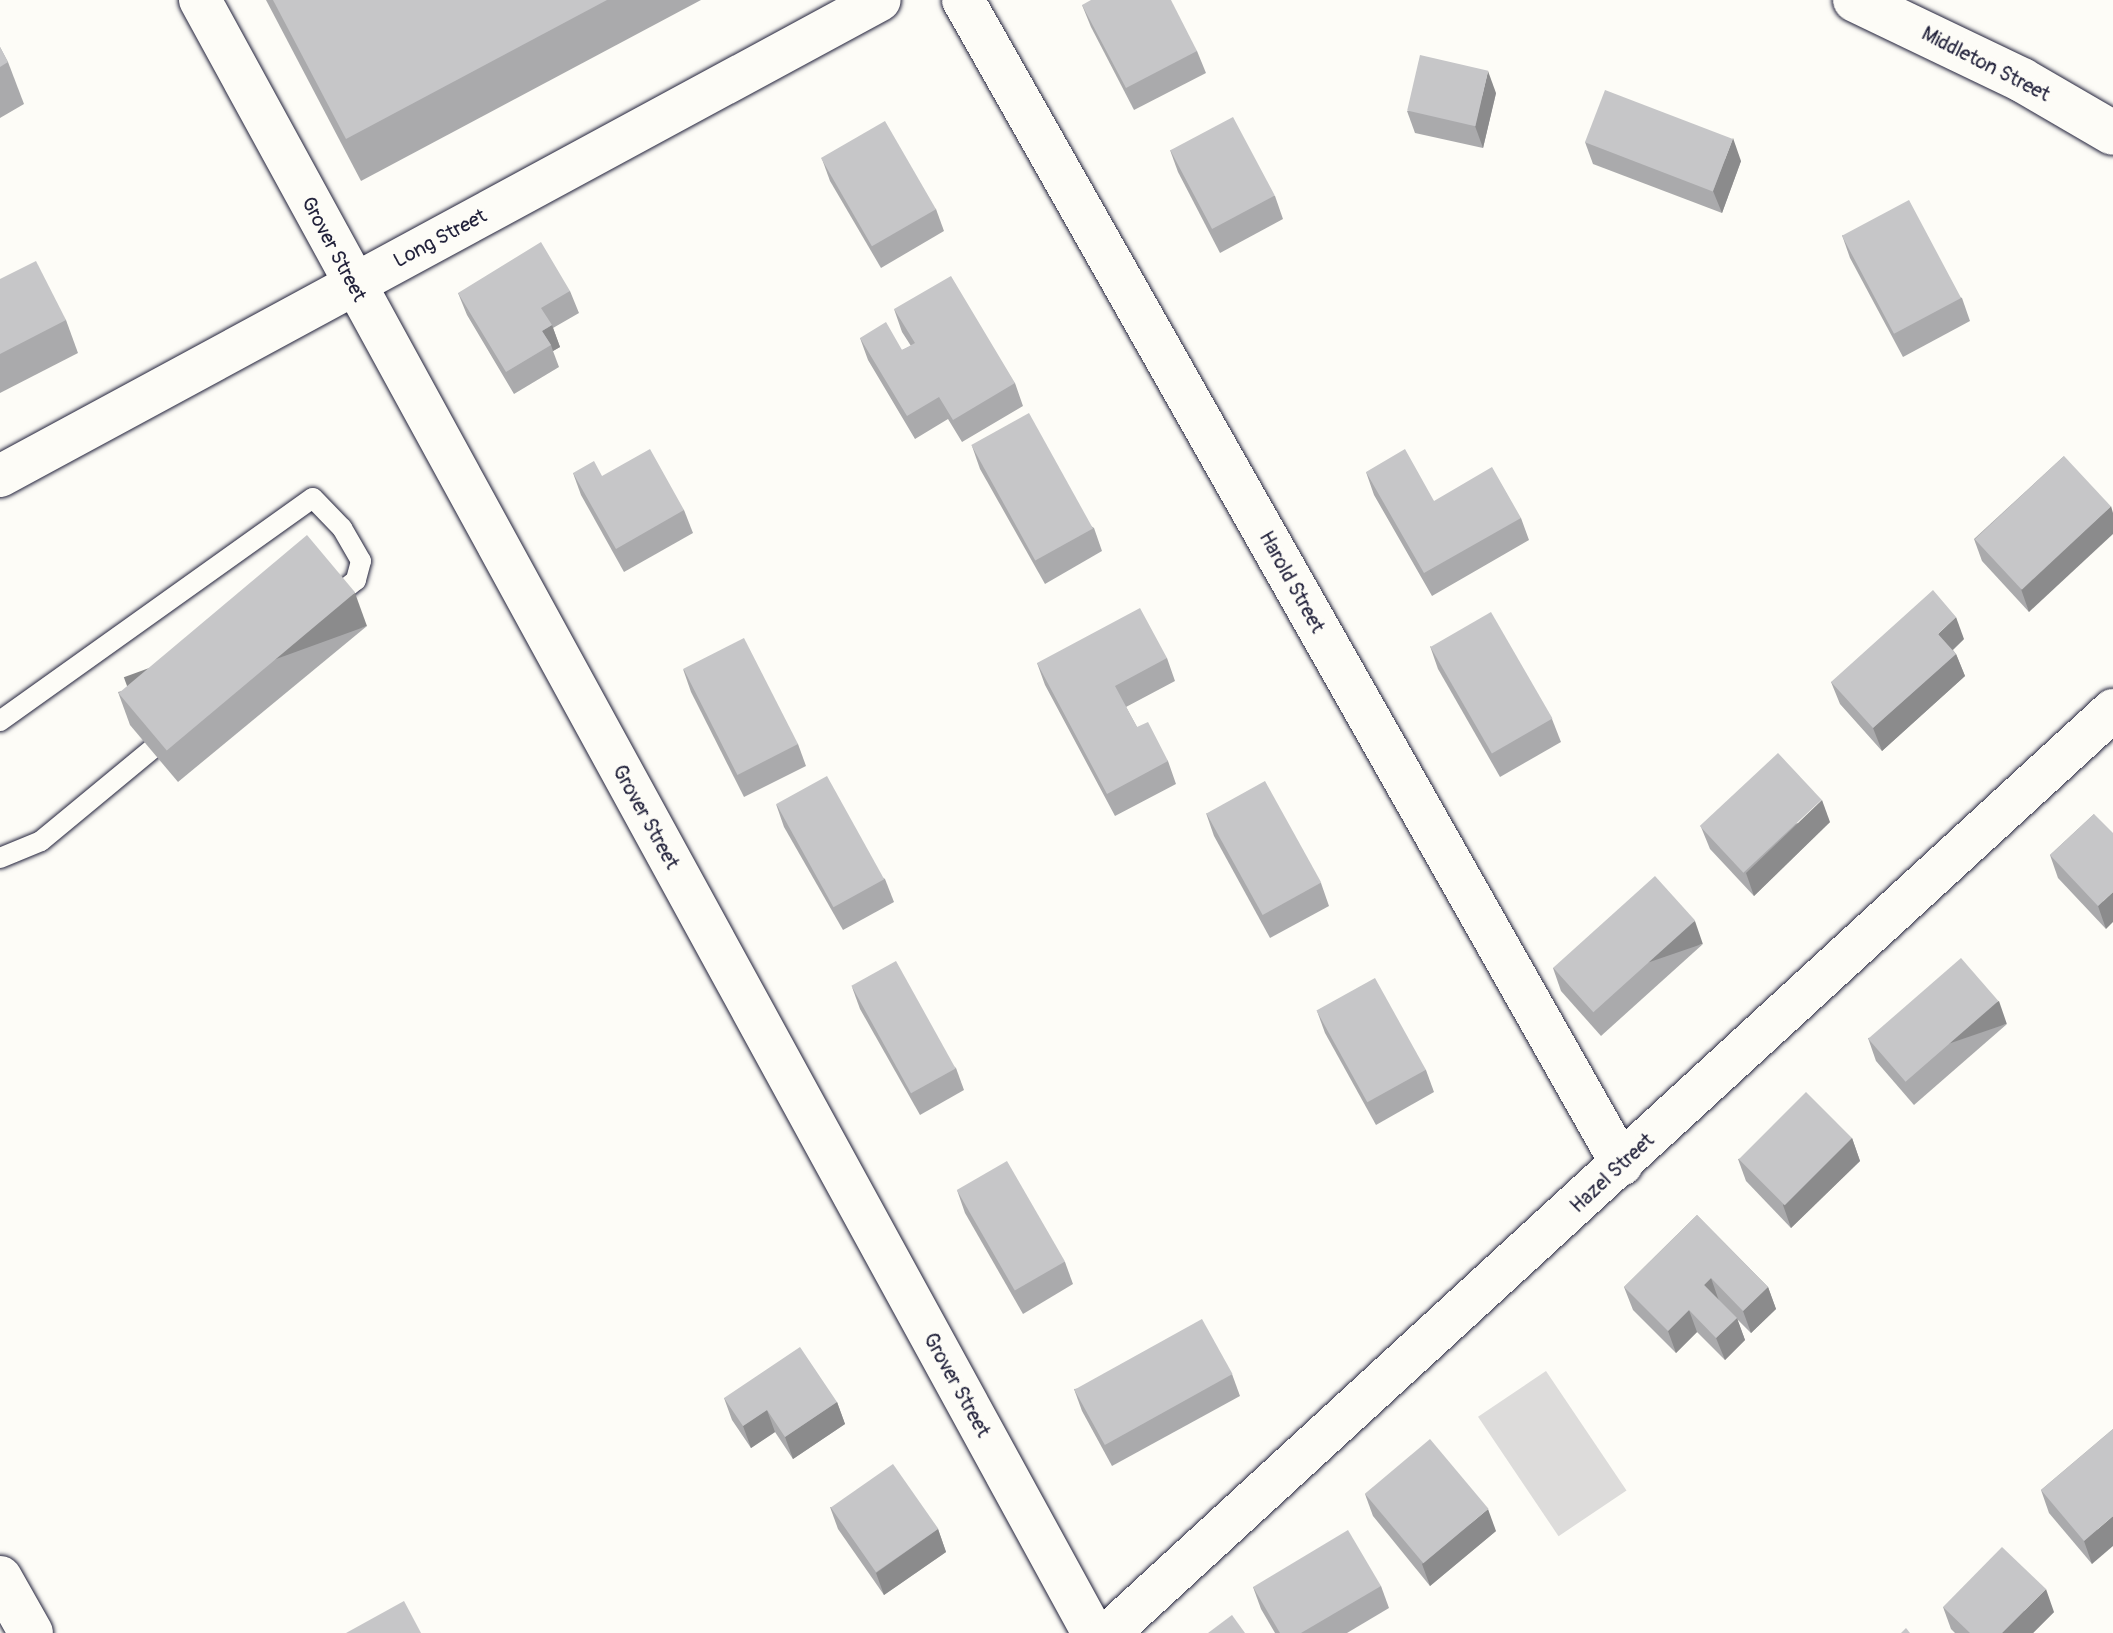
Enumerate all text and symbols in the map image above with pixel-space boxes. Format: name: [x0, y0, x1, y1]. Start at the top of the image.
street label: Middleton Street: [1918, 21, 2054, 107]
street label: Grover Street: [296, 192, 372, 306]
street label: Long Street: [389, 204, 491, 272]
street label: Harold Street: [1254, 527, 1330, 637]
street label: Grover Street: [608, 761, 684, 873]
street label: Hazel Street: [1565, 1128, 1659, 1218]
street label: Grover Street: [919, 1329, 995, 1441]

